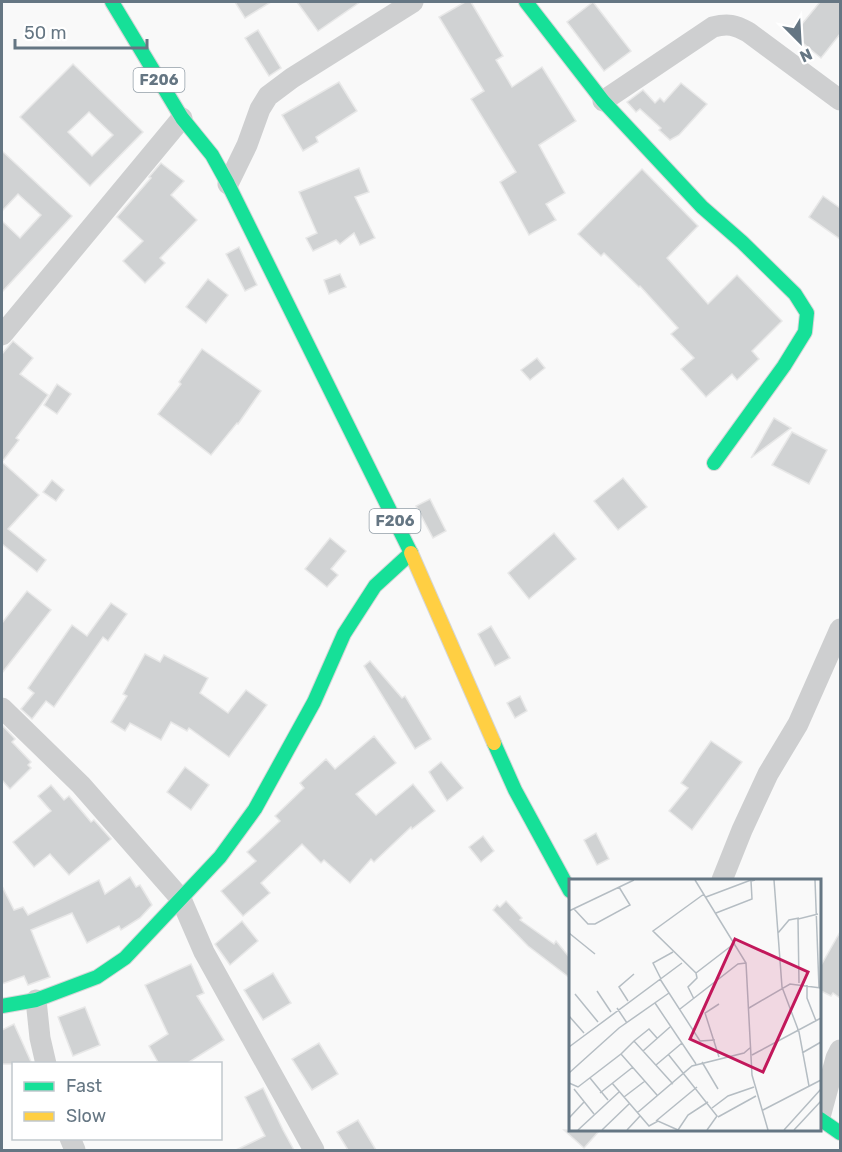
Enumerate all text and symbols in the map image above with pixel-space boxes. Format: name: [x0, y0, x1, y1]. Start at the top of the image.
scale bar: [15, 12, 147, 50]
north arrow: [770, 12, 830, 72]
text: 50 m: [24, 22, 67, 44]
text: N: [797, 44, 815, 66]
road number: F206: [134, 68, 184, 92]
road number: F206: [370, 509, 420, 533]
inset map: [569, 879, 821, 1131]
legend: [12, 1062, 222, 1140]
text: Fast: [66, 1075, 102, 1097]
text: Slow: [66, 1105, 106, 1127]

